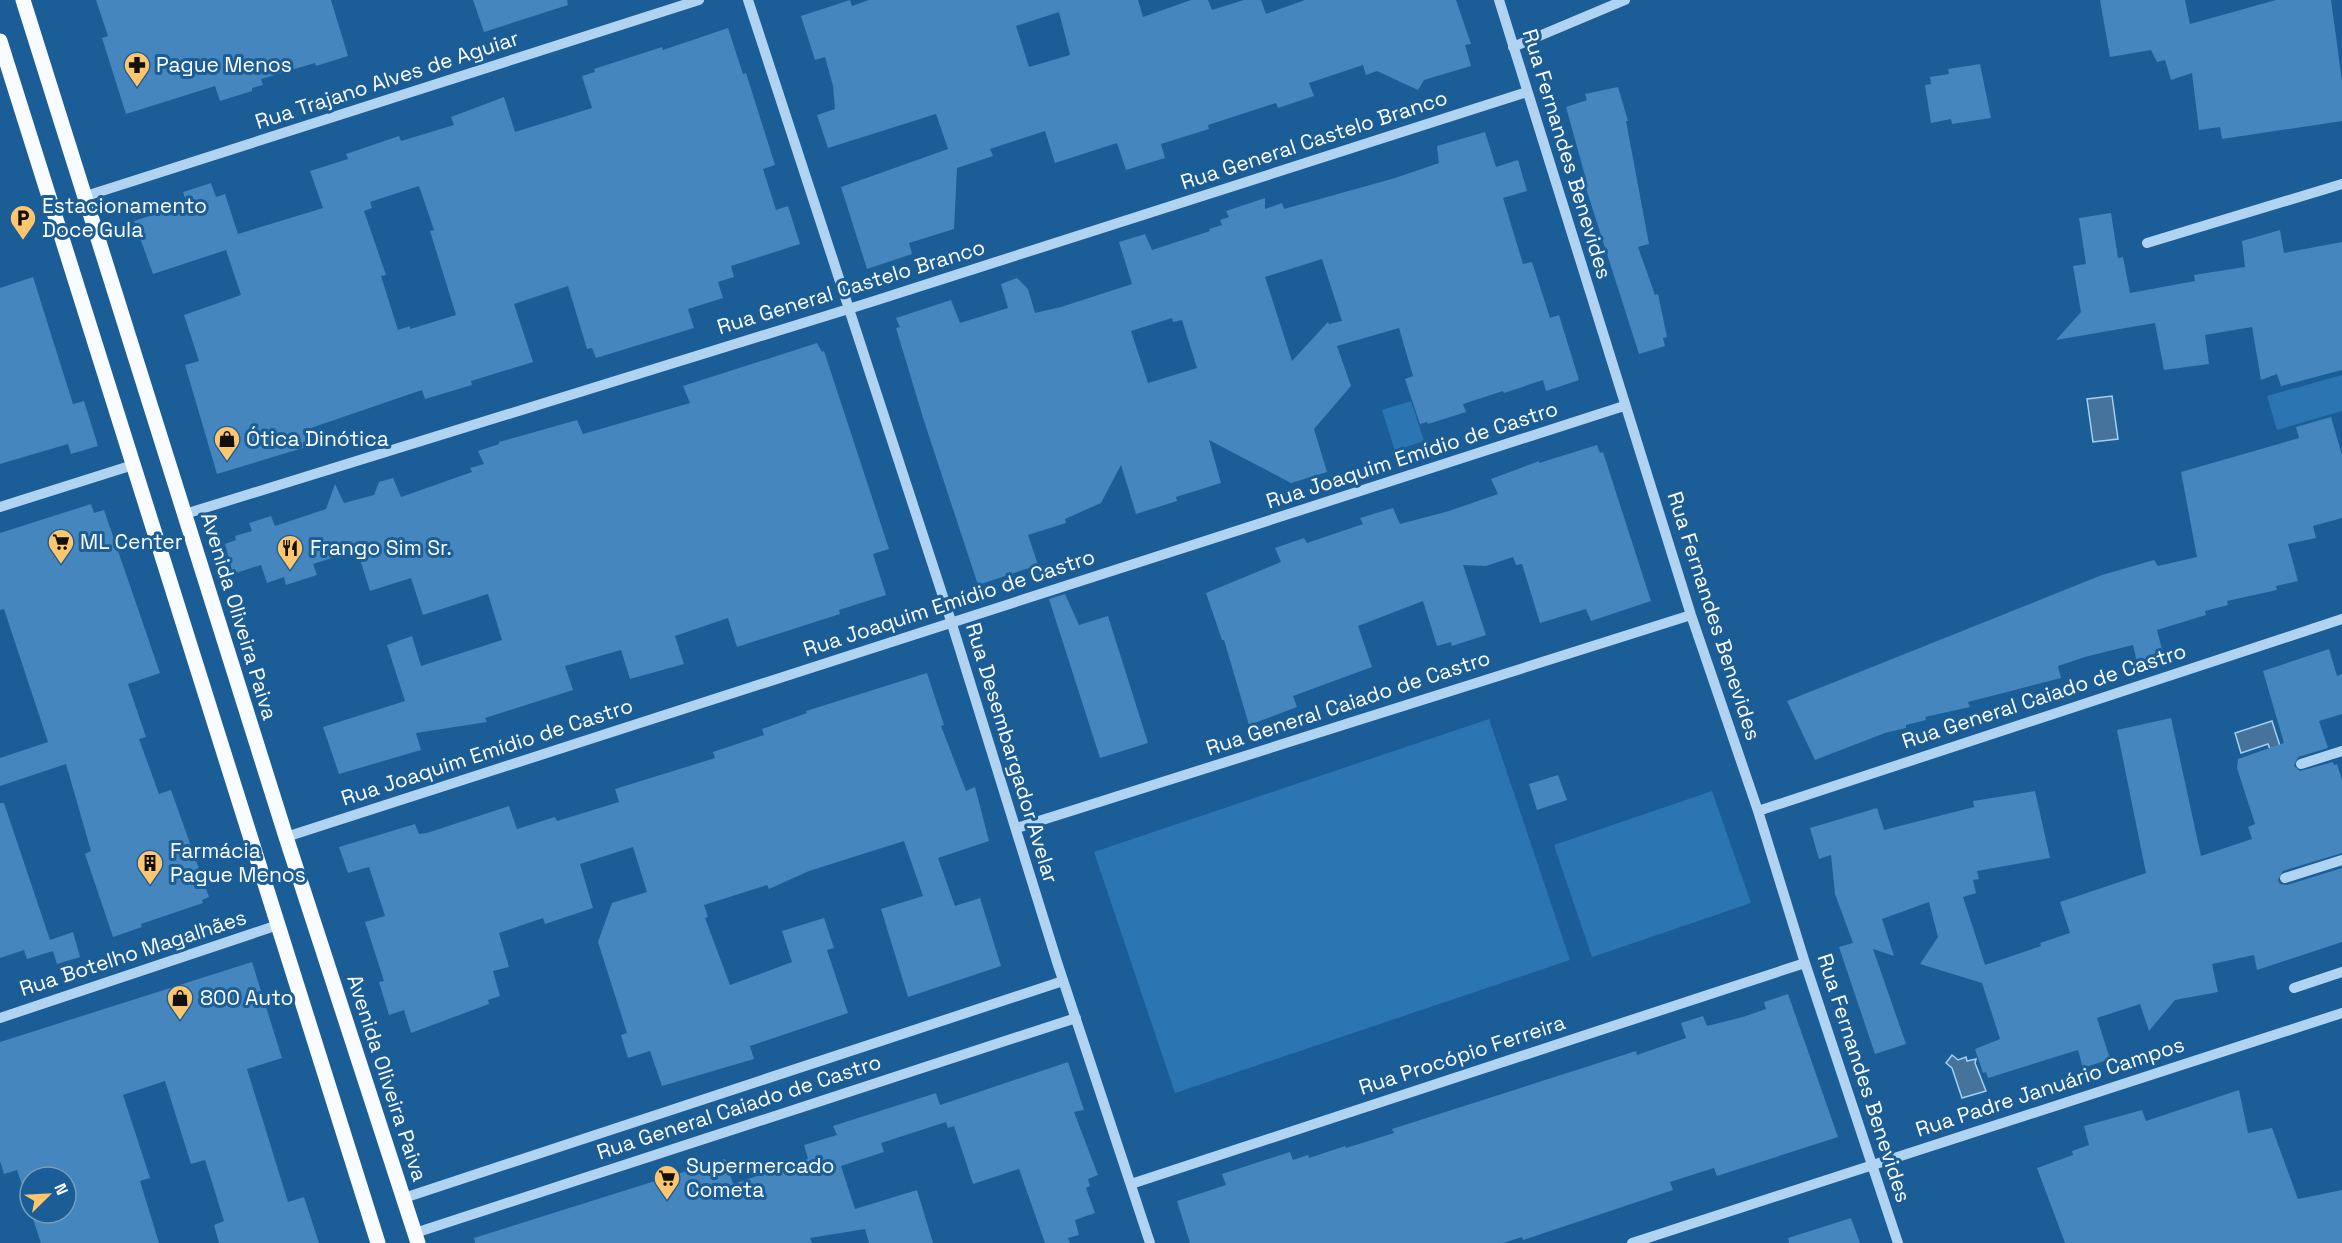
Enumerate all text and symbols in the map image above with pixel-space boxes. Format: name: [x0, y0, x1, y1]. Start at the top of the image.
street label: Rua Trajano Alves de Aguiar: [252, 24, 522, 135]
street label: Rua Fernandes Benevides: [1517, 26, 1618, 282]
pharmacy icon: Pague Menos: [122, 50, 152, 88]
place label: Pague Menos: [156, 51, 292, 78]
street label: Rua General Castelo Branco: [1177, 84, 1451, 195]
place label: Estacionamento Doce Gula: [42, 192, 207, 243]
parking icon: Estacionamento Doce Gula: [8, 203, 38, 241]
street label: Rua General Castelo Branco: [714, 233, 988, 340]
street label: Rua Joaquim Emídio de Castro: [1263, 395, 1561, 515]
shop icon: Ótica Dinótica: [212, 424, 242, 462]
place label: Ótica Dinótica: [246, 425, 389, 452]
street label: Rua Fernandes Benevides: [1661, 488, 1767, 744]
street label: Avenida Oliveira Paiva: [195, 509, 284, 723]
supermarket icon: ML Center: [46, 527, 76, 565]
place label: ML Center: [80, 528, 183, 555]
restaurant icon: Frango Sim Sr.: [275, 533, 305, 571]
place label: Frango Sim Sr.: [310, 534, 452, 561]
street label: Rua Joaquim Emídio de Castro: [800, 543, 1098, 663]
street label: Rua Desembargador Avelar: [960, 619, 1065, 886]
street label: Rua General Caiado de Castro: [1898, 637, 2190, 754]
street label: Rua General Caiado de Castro: [1202, 644, 1494, 761]
street label: Rua Joaquim Emídio de Castro: [338, 692, 636, 812]
place label: Farmácia Pague Menos: [170, 837, 306, 888]
building icon: Farmácia Pague Menos: [135, 848, 165, 886]
street label: Rua Botelho Magalhães: [16, 903, 250, 1002]
street label: Rua Fernandes Benevides: [1811, 950, 1917, 1206]
street label: Avenida Oliveira Paiva: [341, 971, 434, 1185]
shop icon: 800 Auto: [165, 983, 195, 1021]
place label: 800 Auto: [200, 984, 293, 1011]
street label: Rua Procópio Ferreira: [1355, 1008, 1569, 1101]
street label: Rua Padre Januário Campos: [1912, 1030, 2188, 1143]
street label: Rua General Caiado de Castro: [593, 1048, 885, 1165]
place label: Supermercado Cometa: [686, 1152, 834, 1203]
supermarket icon: Supermercado Cometa: [652, 1163, 682, 1201]
north arrow: [18, 1165, 78, 1225]
text: N: [49, 1180, 73, 1198]

